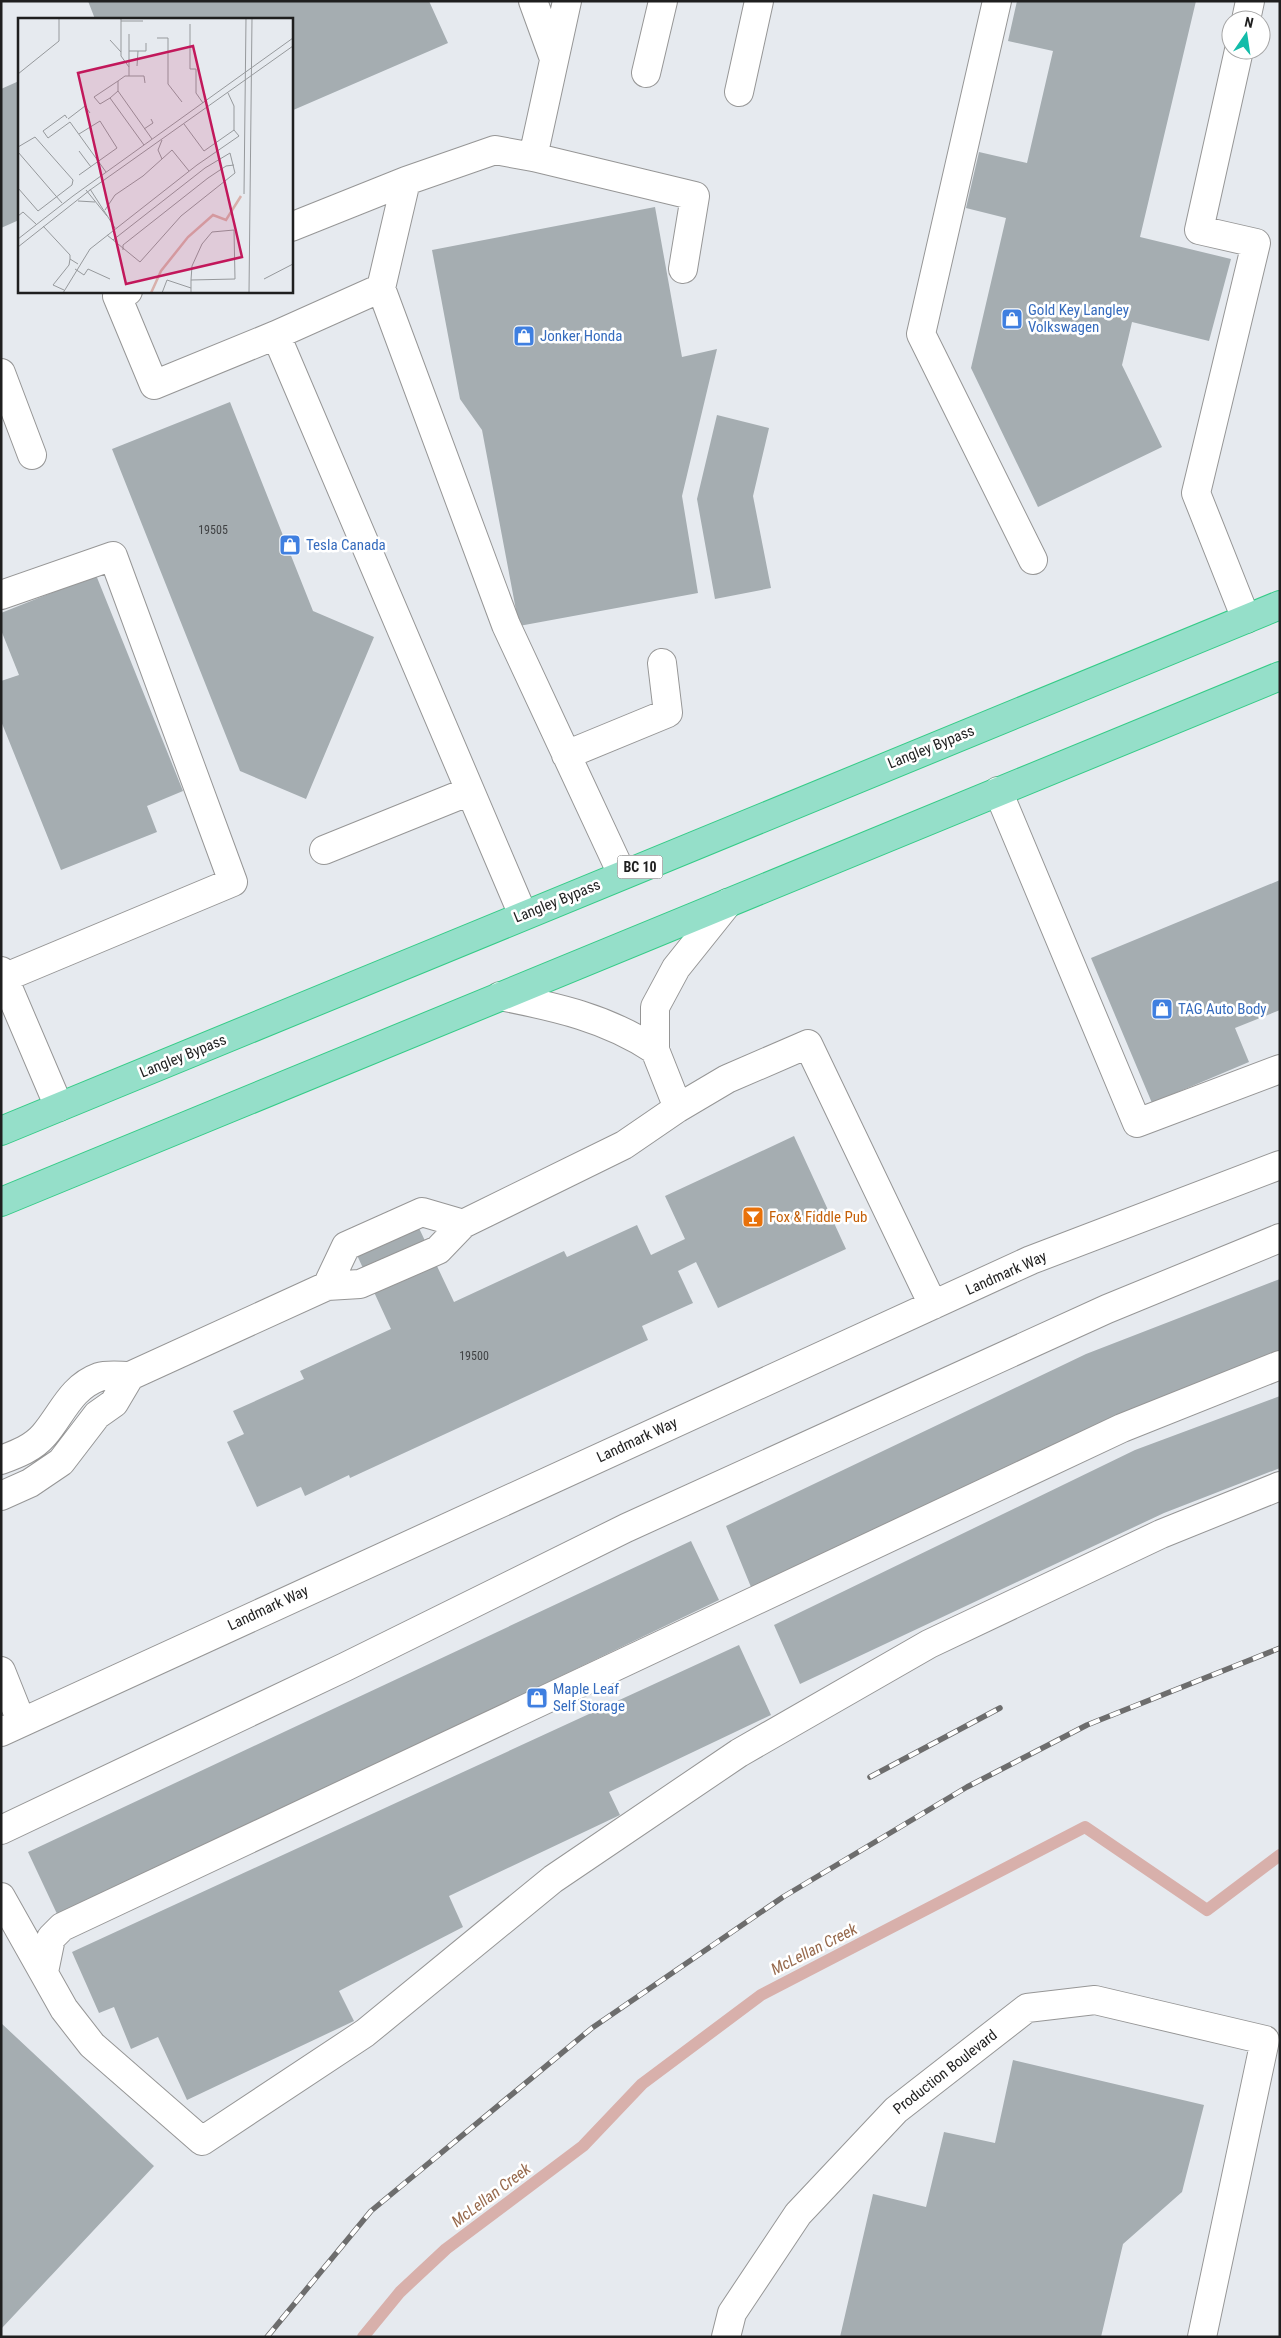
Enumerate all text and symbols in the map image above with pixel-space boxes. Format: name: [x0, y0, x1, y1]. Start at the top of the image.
north arrow: [1221, 10, 1271, 60]
text: N: [1243, 14, 1255, 31]
inset map: [18, 18, 292, 292]
place label: Gold Key Langley Volkswagen: [1028, 301, 1129, 336]
shop icon: Gold Key Langley Volkswagen: [1000, 307, 1024, 331]
shop icon: Jonker Honda: [512, 324, 536, 348]
place label: Jonker Honda: [540, 327, 622, 345]
house number: 19505: [198, 523, 228, 537]
shop icon: Tesla Canada: [278, 533, 302, 557]
place label: Tesla Canada: [306, 536, 386, 554]
street label: Langley Bypass: [885, 721, 977, 773]
road number: BC 10: [618, 856, 662, 879]
street label: Langley Bypass: [511, 875, 603, 927]
shop icon: TAG Auto Body: [1150, 997, 1174, 1021]
place label: TAG Auto Body: [1178, 1000, 1267, 1018]
street label: Langley Bypass: [137, 1030, 229, 1082]
bar icon: Fox & Fiddle Pub: [741, 1205, 765, 1229]
place label: Fox & Fiddle Pub: [769, 1208, 867, 1226]
street label: Landmark Way: [963, 1247, 1049, 1299]
house number: 19500: [459, 1349, 489, 1363]
street label: Landmark Way: [594, 1414, 680, 1466]
street label: Landmark Way: [225, 1582, 311, 1634]
place label: Maple Leaf Self Storage: [553, 1680, 625, 1715]
shop icon: Maple Leaf Self Storage: [525, 1686, 549, 1710]
water label: McLellan Creek: [768, 1919, 861, 1979]
street label: Production Boulevard: [890, 2026, 1000, 2118]
water label: McLellan Creek: [448, 2158, 535, 2231]

